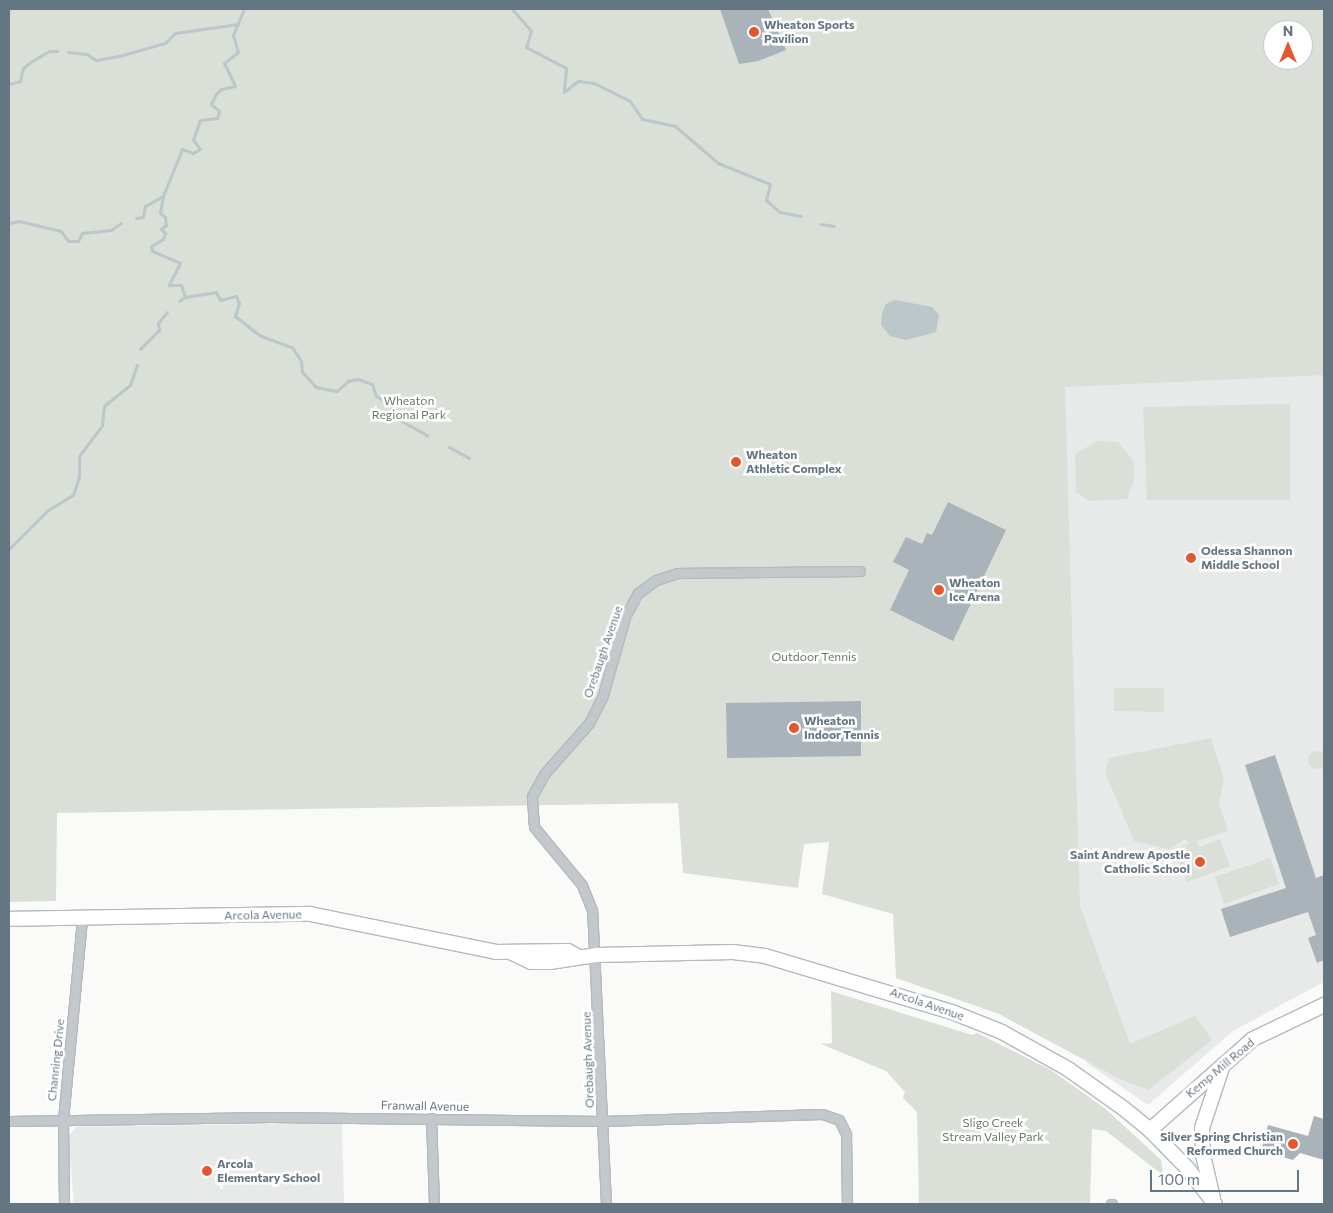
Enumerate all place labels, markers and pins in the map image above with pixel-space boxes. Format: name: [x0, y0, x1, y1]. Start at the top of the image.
place label: Wheaton Sports Pavilion: [764, 18, 855, 46]
marker: Wheaton Sports Pavilion: [748, 26, 760, 38]
place label: Wheaton Athletic Complex: [746, 448, 842, 476]
marker: Wheaton Athletic Complex: [730, 456, 742, 468]
place label: Odessa Shannon Middle School: [1201, 544, 1292, 572]
marker: Odessa Shannon Middle School: [1185, 552, 1197, 564]
place label: Wheaton Ice Arena: [949, 576, 1000, 604]
marker: Wheaton Ice Arena: [933, 584, 945, 596]
place label: Wheaton Indoor Tennis: [804, 714, 879, 742]
marker: Wheaton Indoor Tennis: [788, 722, 800, 734]
place label: Saint Andrew Apostle Catholic School: [1070, 848, 1190, 876]
marker: Saint Andrew Apostle Catholic School: [1194, 856, 1206, 868]
place label: Silver Spring Christian Reformed Church: [1160, 1130, 1283, 1158]
marker: Silver Spring Christian Reformed Church: [1287, 1138, 1299, 1150]
place label: Arcola Elementary School: [217, 1157, 320, 1185]
marker: Arcola Elementary School: [201, 1165, 213, 1177]

